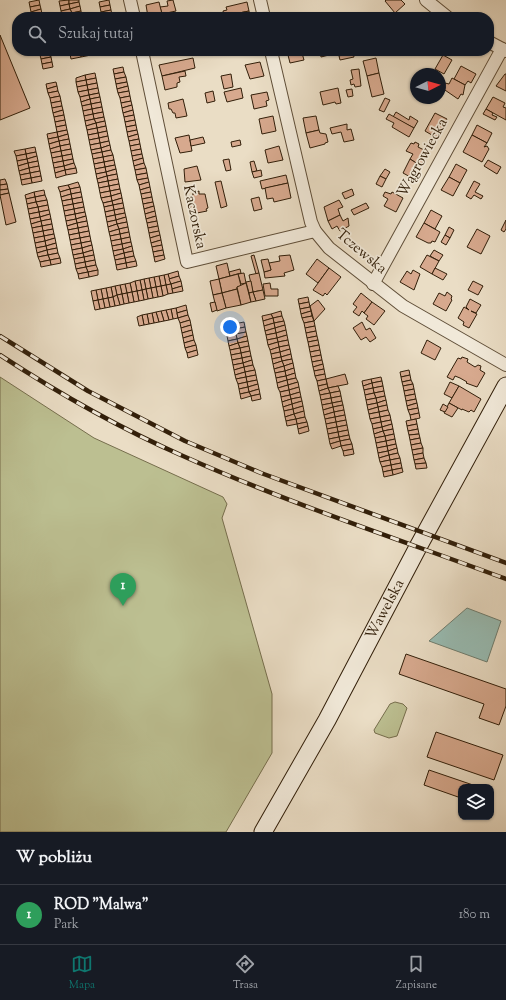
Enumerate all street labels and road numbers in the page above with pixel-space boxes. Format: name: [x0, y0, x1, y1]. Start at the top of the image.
street label: Wągrowiecka: [393, 115, 453, 201]
street label: Kaczorska: [177, 183, 211, 251]
street label: Tczewska: [331, 224, 391, 280]
street label: Wawelska: [361, 575, 410, 643]

